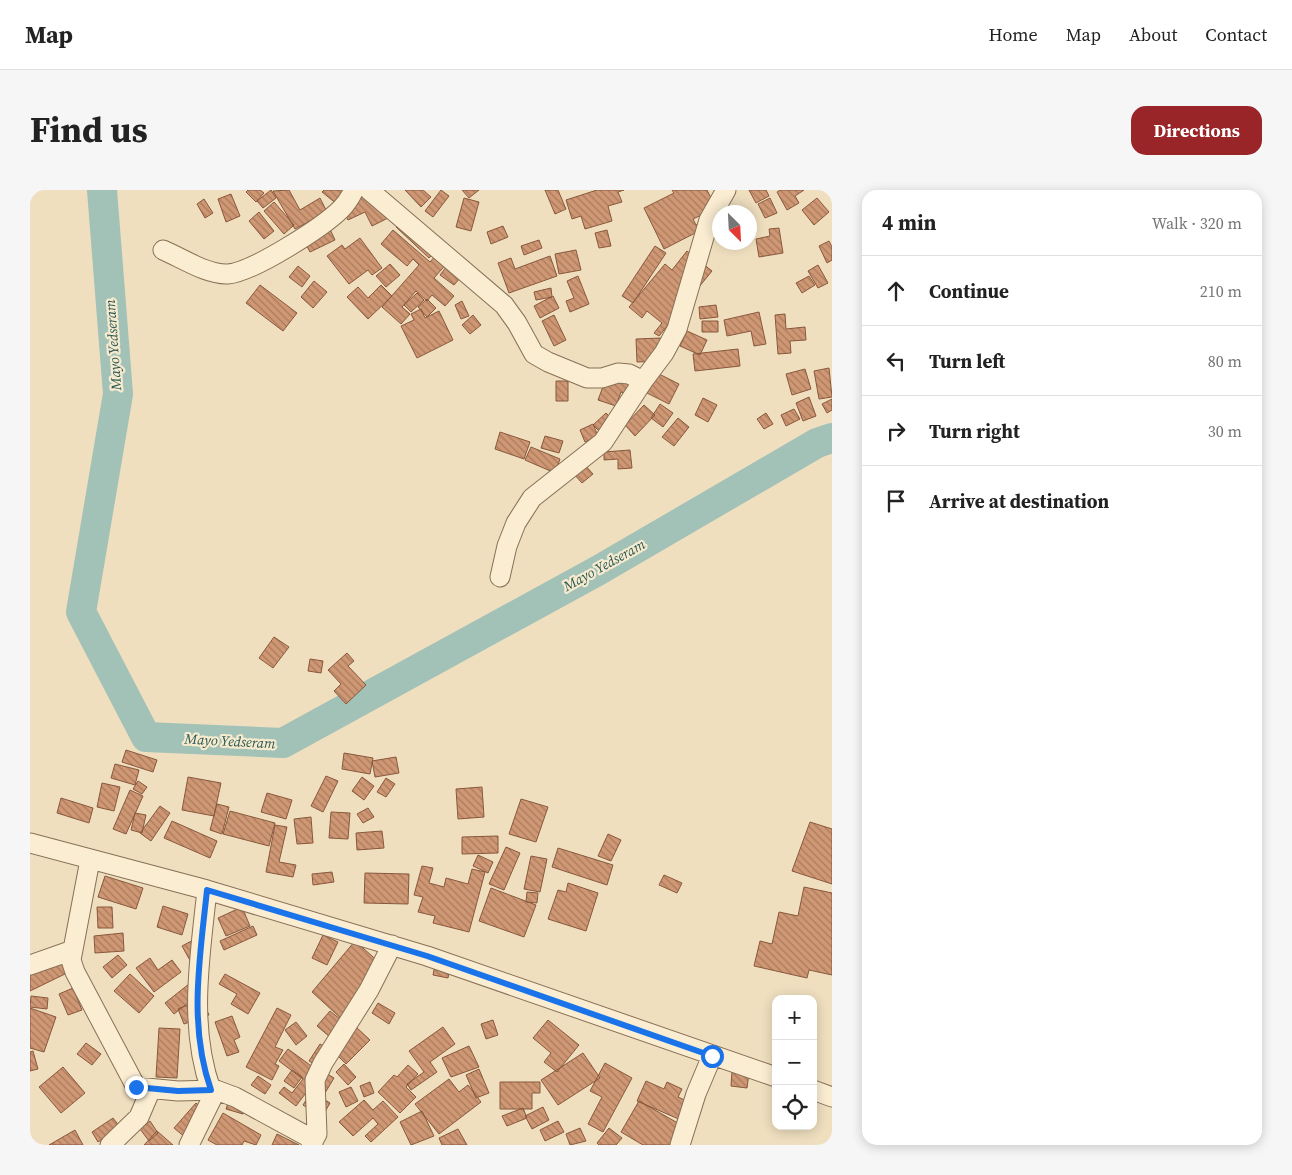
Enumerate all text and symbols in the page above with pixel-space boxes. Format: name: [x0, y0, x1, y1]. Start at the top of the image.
text: Map: [25, 18, 73, 51]
text: Home: [989, 22, 1038, 47]
text: Map: [1066, 22, 1101, 47]
text: About: [1129, 22, 1177, 47]
text: Contact: [1205, 22, 1267, 47]
text: Find us: [30, 106, 148, 154]
button: Directions: [1131, 106, 1262, 155]
north arrow: [712, 205, 757, 250]
text: 4 min: [882, 208, 937, 237]
text: Walk · 320 m: [1152, 212, 1242, 234]
icon: ahead: [882, 277, 910, 305]
text: Continue: [929, 278, 1009, 304]
text: 210 m: [1200, 280, 1242, 302]
water label: Mayo Yedseram: [100, 298, 126, 392]
icon: left: [882, 347, 910, 375]
text: Turn left: [929, 348, 1005, 374]
text: 80 m: [1208, 350, 1242, 372]
icon: right: [882, 417, 910, 445]
text: Turn right: [929, 418, 1020, 444]
text: 30 m: [1208, 420, 1242, 442]
icon: arrive: [882, 487, 910, 515]
text: Arrive at destination: [929, 488, 1109, 514]
water label: Mayo Yedseram: [558, 534, 649, 596]
water label: Mayo Yedseram: [183, 729, 276, 753]
map controls: [772, 995, 817, 1130]
button: +: [772, 995, 817, 1040]
button: −: [772, 1040, 817, 1085]
route start: [701, 1045, 724, 1068]
route end: [125, 1076, 148, 1099]
button: locate: [772, 1085, 817, 1130]

